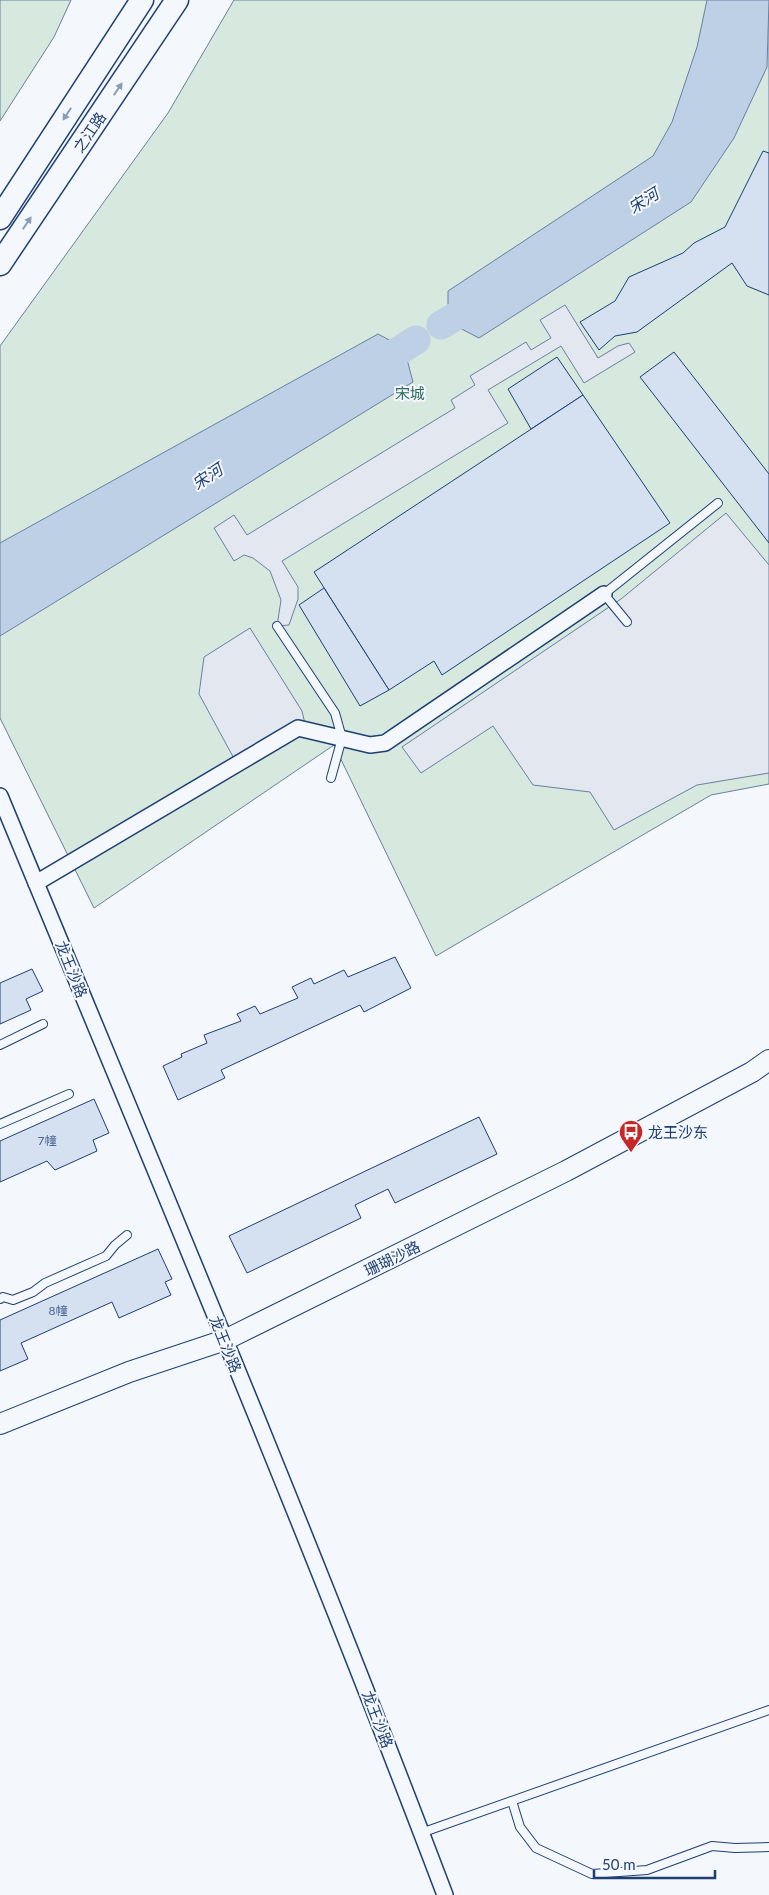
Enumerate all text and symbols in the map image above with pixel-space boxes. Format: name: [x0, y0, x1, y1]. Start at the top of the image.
one-way arrow: [113, 82, 123, 96]
one-way arrow: [62, 107, 72, 121]
street label: 之江路: [69, 108, 109, 156]
water label: 宋河: [624, 182, 664, 217]
one-way arrow: [22, 217, 32, 230]
park label: 宋城: [395, 384, 425, 402]
water label: 宋河: [188, 458, 228, 493]
street label: 龙王沙路: [52, 938, 92, 1000]
bus stop icon: 龙王沙东: [618, 1119, 644, 1153]
place label: 龙王沙东: [648, 1123, 708, 1141]
house number: 7幢: [38, 1133, 56, 1148]
street label: 珊瑚沙路: [361, 1237, 423, 1279]
house number: 8幢: [49, 1303, 67, 1318]
street label: 龙王沙路: [206, 1313, 246, 1375]
street label: 龙王沙路: [359, 1688, 397, 1750]
scale bar: [594, 1848, 715, 1880]
text: 50 m: [602, 1855, 636, 1873]

